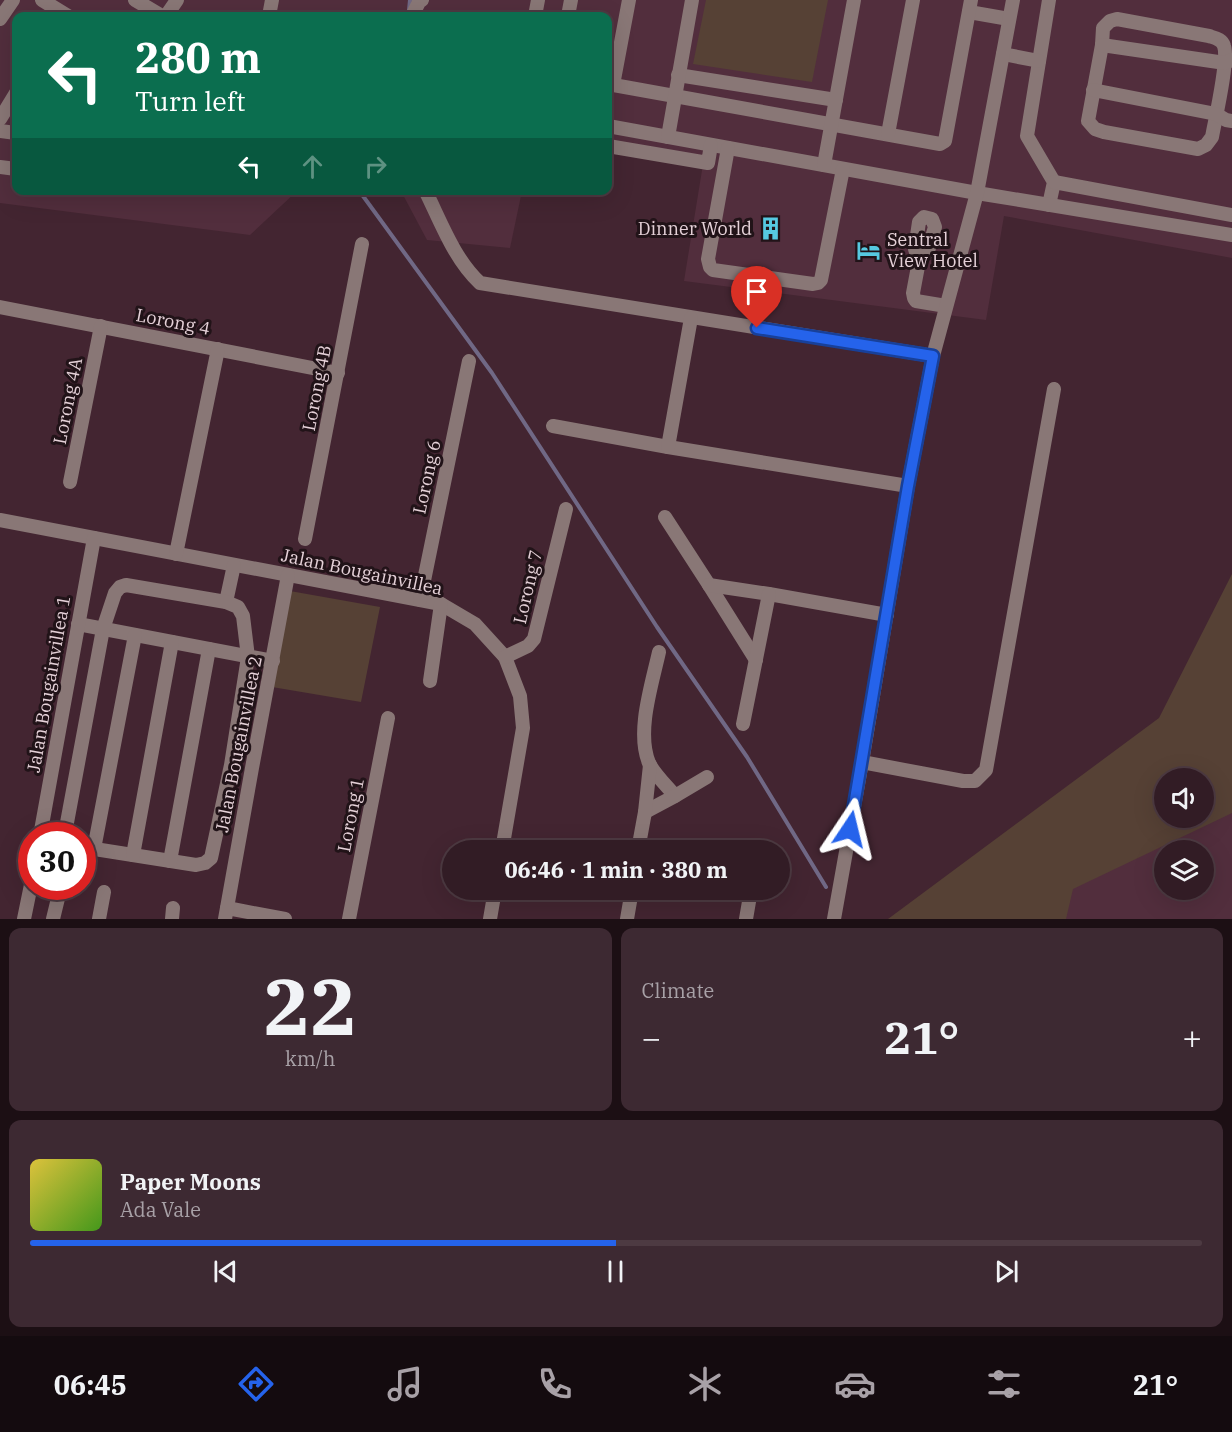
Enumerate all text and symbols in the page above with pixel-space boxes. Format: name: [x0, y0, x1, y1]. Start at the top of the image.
text: 280 m: [135, 30, 261, 85]
icon: left: [36, 36, 114, 114]
text: Turn left: [135, 83, 246, 118]
icon: left: [233, 150, 266, 183]
icon: ahead: [296, 150, 329, 183]
icon: right: [359, 150, 392, 183]
building icon: Dinner World: [757, 216, 783, 242]
place label: Dinner World: [638, 217, 752, 240]
place label: Sentral View Hotel: [887, 228, 978, 272]
hotel icon: Sentral View Hotel: [856, 237, 882, 263]
pin: [731, 266, 782, 328]
icon: arrive: [740, 275, 773, 308]
street label: Lorong 4: [134, 303, 212, 340]
street label: Lorong 4B: [297, 343, 336, 433]
street label: Lorong 4A: [48, 355, 87, 446]
street label: Lorong 6: [407, 438, 446, 516]
street label: Jalan Bougainvillea: [279, 543, 445, 600]
street label: Lorong 7: [508, 548, 547, 626]
street label: Jalan Bougainvillea 1: [22, 594, 75, 774]
street label: Jalan Bougainvillea 2: [210, 654, 267, 834]
map controls: [1154, 768, 1214, 900]
button: sound: [1154, 768, 1214, 828]
street label: Lorong 1: [332, 776, 369, 854]
position arrow: [818, 797, 882, 861]
speed limit sign: 30: [18, 822, 96, 900]
button: layers: [1154, 840, 1214, 900]
text: 06:46 · 1 min · 380 m: [504, 855, 728, 884]
text: 22: [263, 955, 357, 1056]
text: Climate: [642, 977, 714, 1004]
text: 21°: [884, 1008, 959, 1066]
text: −: [642, 1016, 661, 1059]
text: +: [1182, 1016, 1202, 1059]
text: km/h: [285, 1045, 336, 1072]
text: Paper Moons: [120, 1167, 261, 1196]
text: Ada Vale: [120, 1196, 201, 1223]
icon: previous: [209, 1255, 242, 1288]
icon: pause: [599, 1255, 632, 1288]
icon: next: [990, 1255, 1023, 1288]
icon: directions: [235, 1363, 277, 1405]
icon: music: [384, 1363, 426, 1405]
icon: phone: [534, 1363, 576, 1405]
icon: climate: [684, 1363, 726, 1405]
icon: car: [834, 1363, 876, 1405]
icon: filters: [983, 1363, 1025, 1405]
text: 06:45: [54, 1367, 127, 1402]
text: 21°: [1133, 1367, 1178, 1402]

